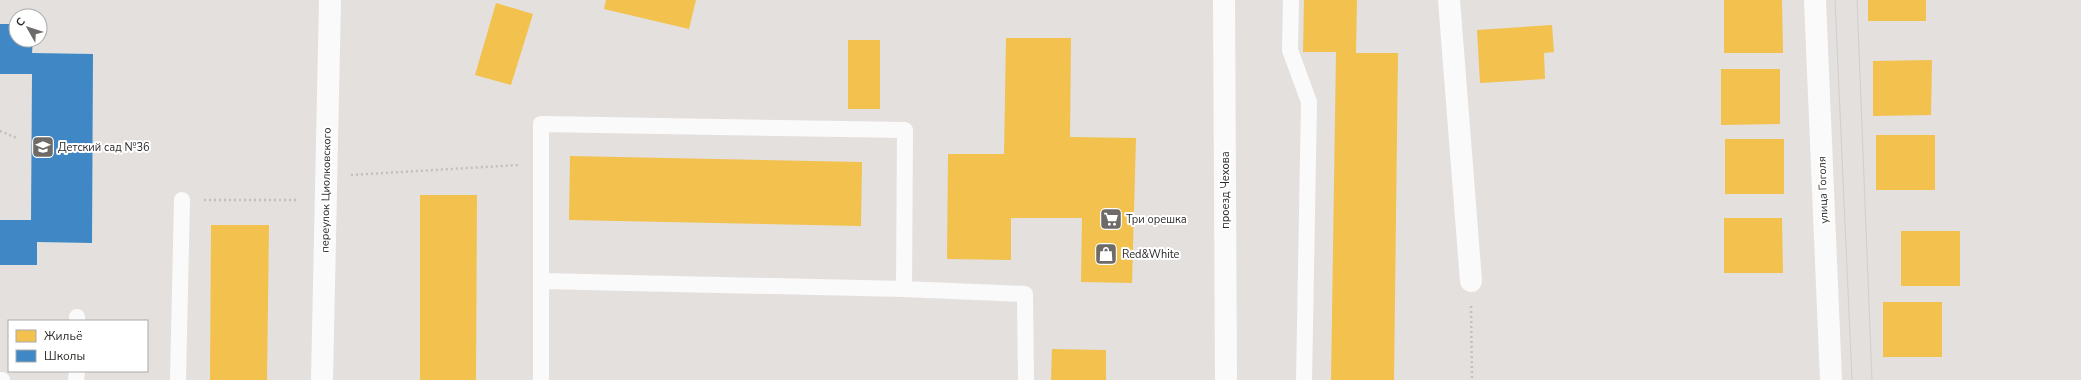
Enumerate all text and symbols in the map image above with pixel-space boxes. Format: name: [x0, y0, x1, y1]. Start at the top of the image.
north arrow: [8, 8, 48, 48]
text: С: [12, 14, 29, 30]
street label: переулок Циолковского: [317, 127, 335, 253]
school or university icon: Детский сад №36: [30, 134, 56, 160]
place label: Детский сад №36: [58, 140, 150, 155]
street label: проезд Чехова: [1218, 151, 1233, 229]
street label: улица Гоголя: [1814, 156, 1832, 224]
supermarket icon: Три орешка: [1098, 206, 1124, 232]
place label: Три орешка: [1126, 212, 1187, 227]
shop icon: Red&White: [1093, 241, 1119, 267]
place label: Red&White: [1122, 247, 1180, 262]
legend: [8, 320, 148, 372]
text: Жильё: [44, 328, 82, 344]
text: Школы: [44, 348, 85, 364]

